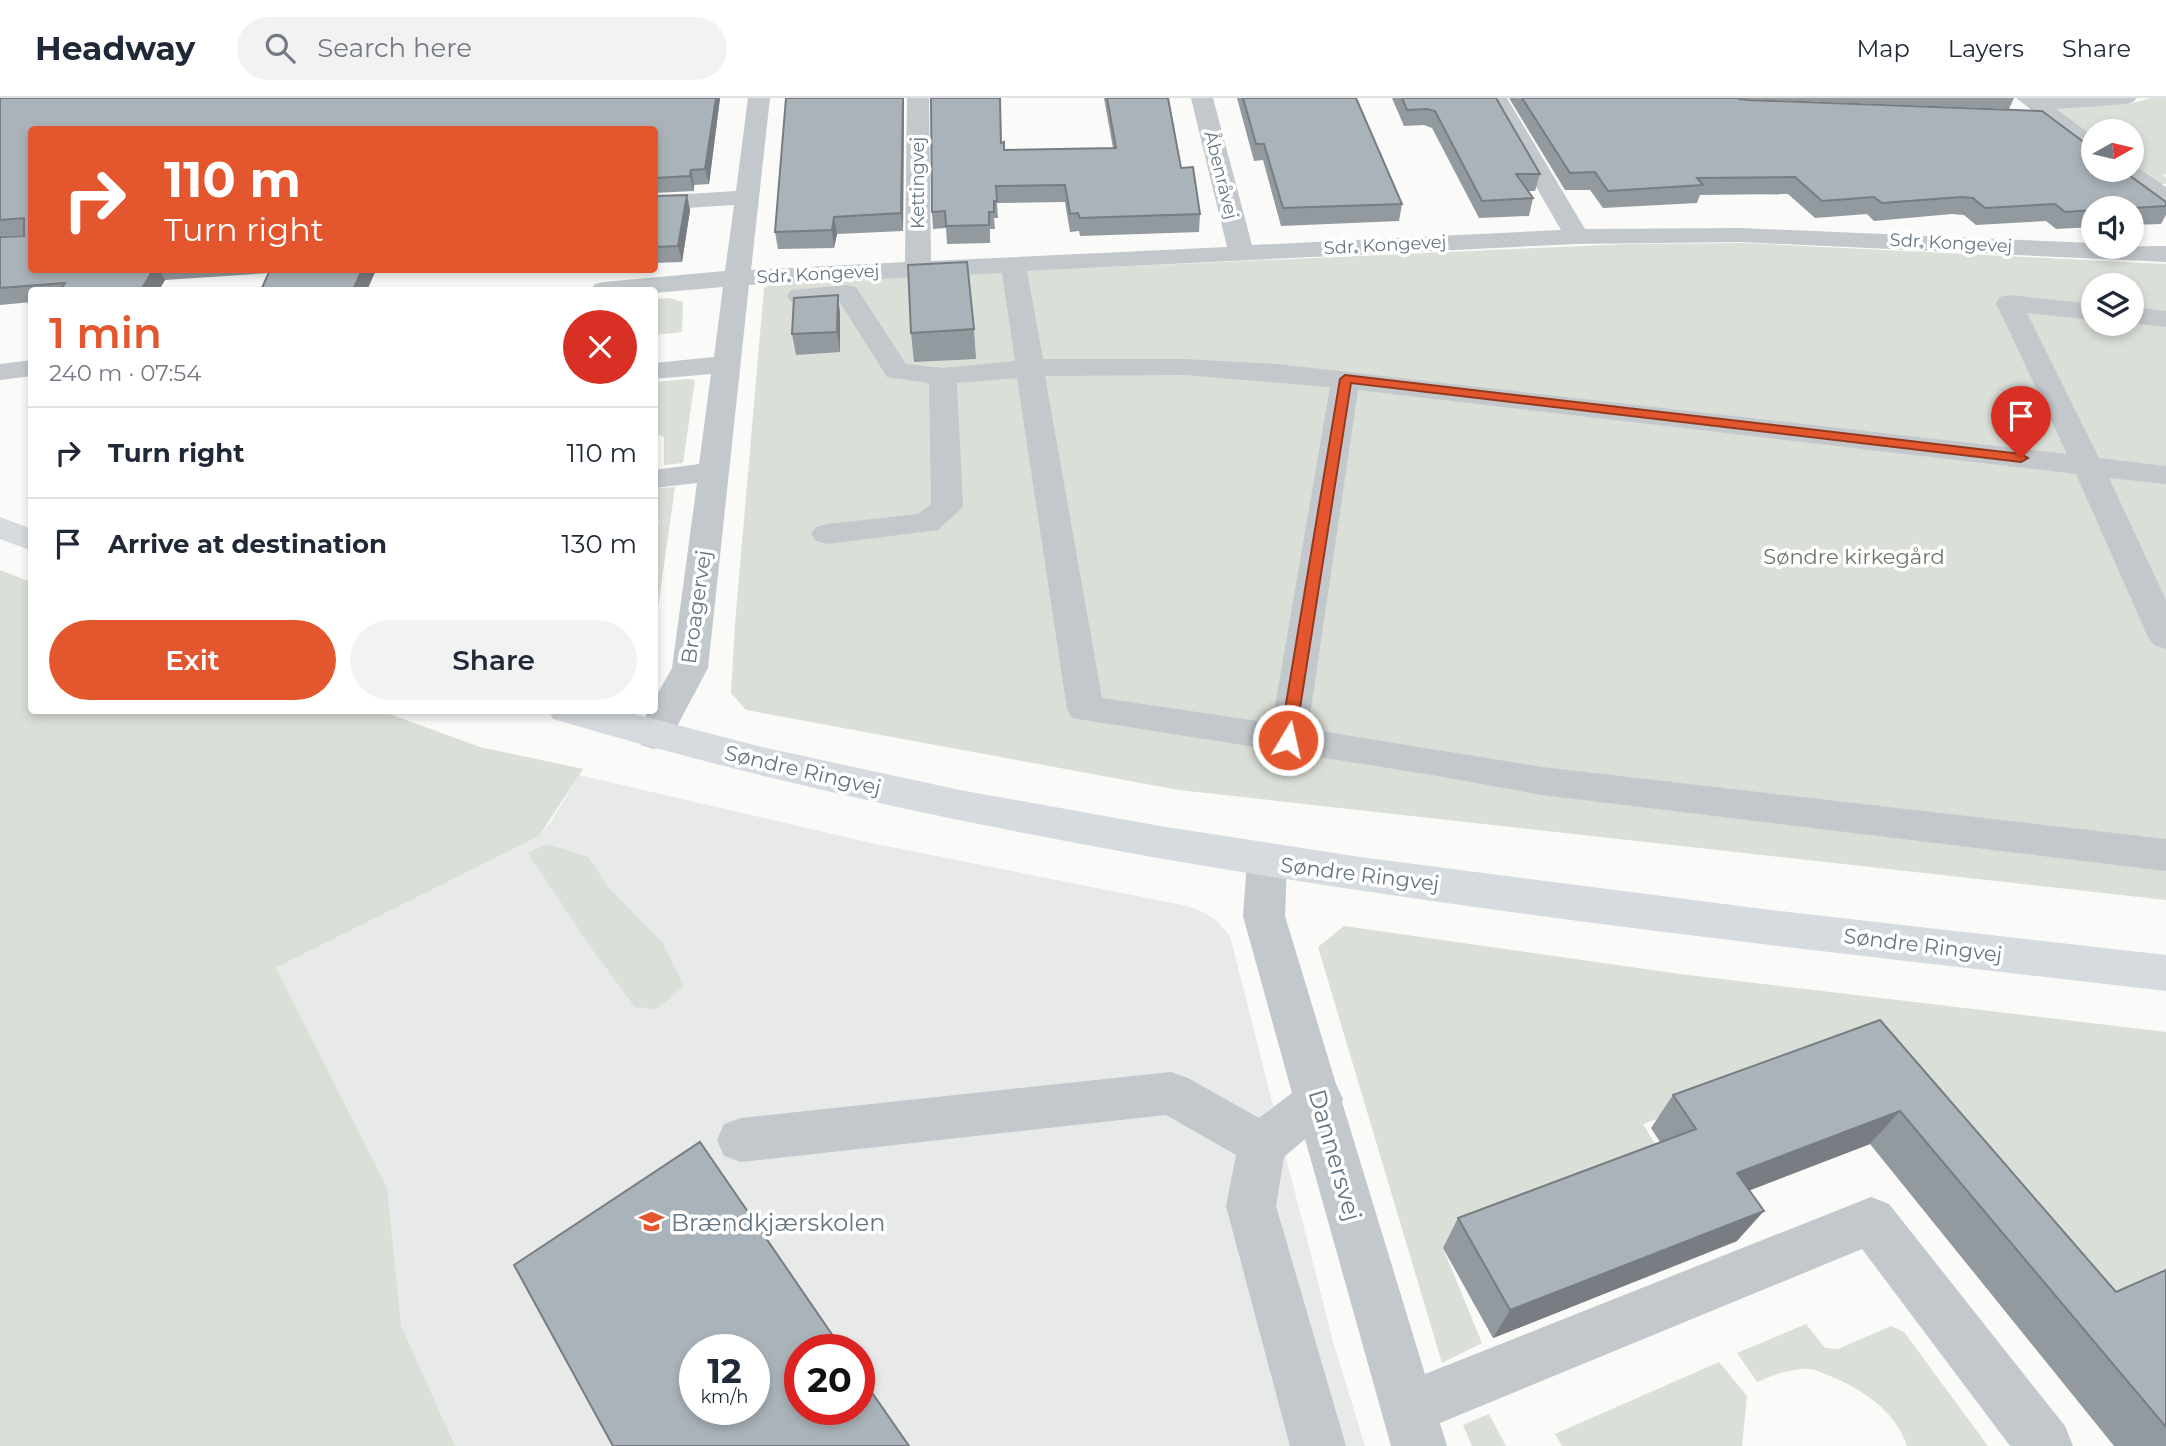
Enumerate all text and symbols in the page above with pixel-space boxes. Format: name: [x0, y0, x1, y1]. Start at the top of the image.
search box: [237, 17, 727, 80]
text: Headway: [35, 28, 195, 68]
icon: search: [261, 29, 299, 67]
text: Search here: [317, 32, 472, 64]
text: Map: [1856, 34, 1910, 63]
text: Layers: [1948, 34, 2024, 63]
text: Share: [2062, 34, 2131, 63]
north arrow: [2081, 119, 2144, 182]
map controls: [2081, 119, 2144, 336]
street label: Åbenråvej: [1199, 128, 1244, 221]
street label: Kettingvej: [907, 137, 929, 229]
text: 110 m: [164, 150, 301, 209]
icon: right: [49, 154, 140, 245]
button: sound: [2081, 196, 2144, 259]
text: Turn right: [164, 210, 324, 249]
street label: Sdr. Kongevej: [1889, 229, 2013, 257]
street label: Sdr. Kongevej: [1323, 231, 1447, 259]
street label: Sdr. Kongevej: [756, 260, 880, 288]
button: layers: [2081, 273, 2144, 336]
text: 1 min: [49, 307, 162, 359]
button: close: [563, 310, 637, 384]
text: 240 m · 07:54: [49, 359, 201, 387]
pin: [1991, 386, 2051, 458]
icon: arrive: [2002, 397, 2040, 435]
icon: right: [49, 434, 87, 472]
text: Turn right: [108, 437, 244, 469]
text: 110 m: [567, 437, 637, 469]
icon: arrive: [49, 525, 87, 563]
text: Arrive at destination: [108, 528, 387, 560]
text: 130 m: [561, 528, 637, 560]
park label: Søndre kirkegård: [1763, 544, 1945, 569]
street label: Broagervej: [676, 548, 716, 666]
button: Exit: [49, 620, 336, 700]
button: Share: [350, 620, 637, 700]
position arrow: [1251, 703, 1325, 777]
street label: Søndre Ringvej: [722, 740, 884, 800]
street label: Søndre Ringvej: [1279, 852, 1441, 896]
street label: Søndre Ringvej: [1842, 923, 2004, 967]
street label: Dannersvej: [1302, 1086, 1368, 1224]
school or university icon: Brændkjærskolen: [637, 1208, 665, 1236]
place label: Brændkjærskolen: [671, 1208, 885, 1237]
speed limit sign: 20: [784, 1334, 875, 1425]
text: 12: [707, 1349, 742, 1392]
text: km/h: [700, 1386, 749, 1408]

